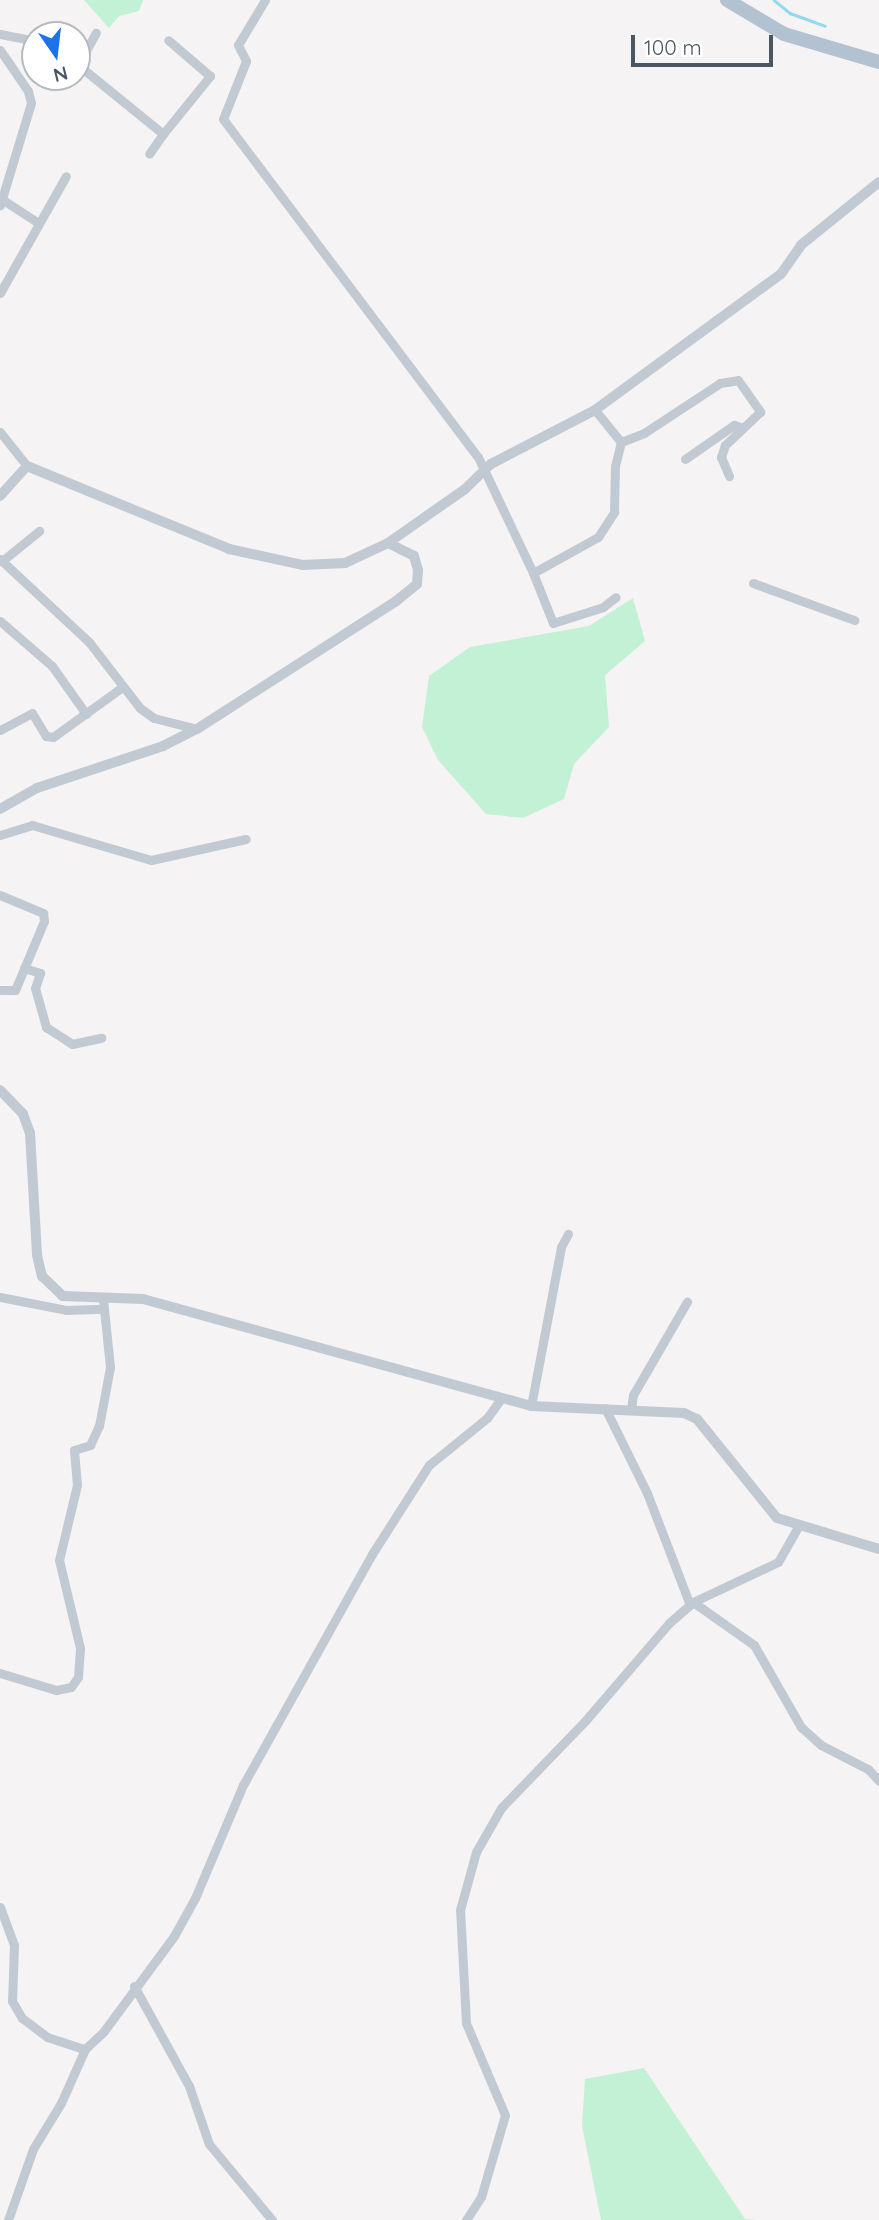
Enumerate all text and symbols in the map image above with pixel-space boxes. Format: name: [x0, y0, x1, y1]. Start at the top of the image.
north arrow: [21, 21, 91, 91]
scale bar: [634, 21, 776, 65]
text: 100 m: [644, 34, 702, 60]
text: N: [51, 61, 70, 88]

